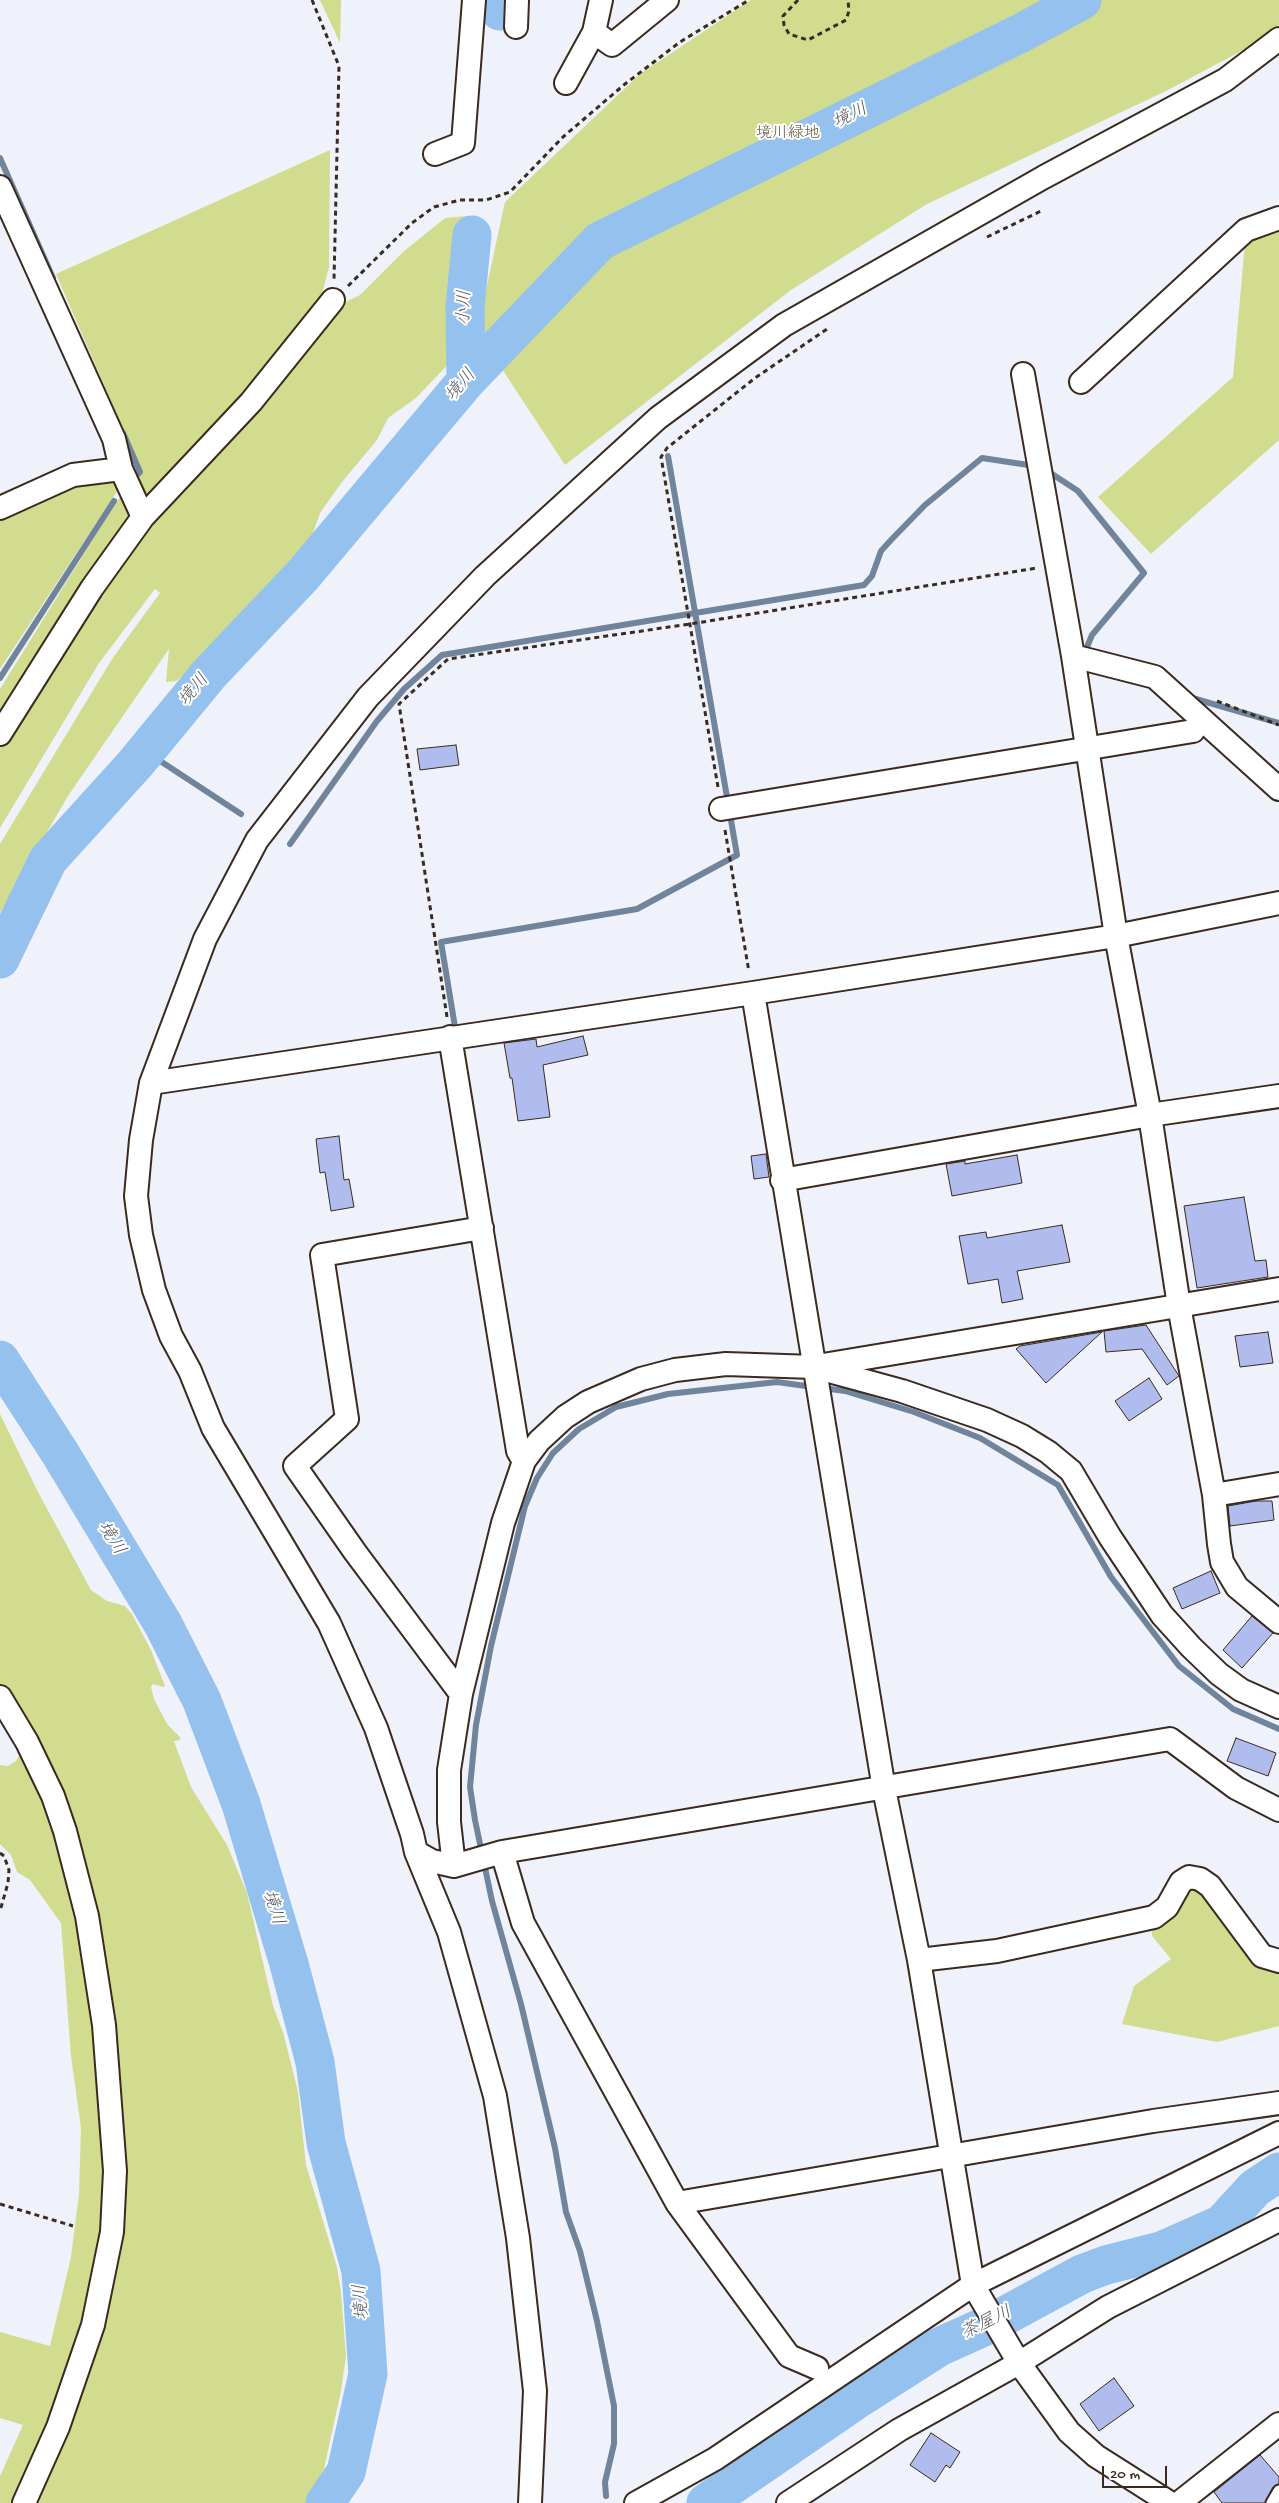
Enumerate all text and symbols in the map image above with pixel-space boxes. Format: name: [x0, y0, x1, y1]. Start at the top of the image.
water label: 境川: [830, 99, 872, 135]
park label: 境川緑地: [756, 125, 820, 145]
water label: 小川: [455, 290, 477, 326]
water label: 境川: [442, 365, 482, 407]
water label: 境川: [175, 670, 215, 712]
water label: 境川: [91, 1518, 129, 1560]
water label: 境川: [256, 1888, 288, 1928]
water label: 境川: [351, 2283, 375, 2321]
water label: 茶屋川: [958, 2302, 1016, 2346]
scale bar: [1104, 2456, 1169, 2488]
text: 20 m: [1110, 2466, 1140, 2484]

